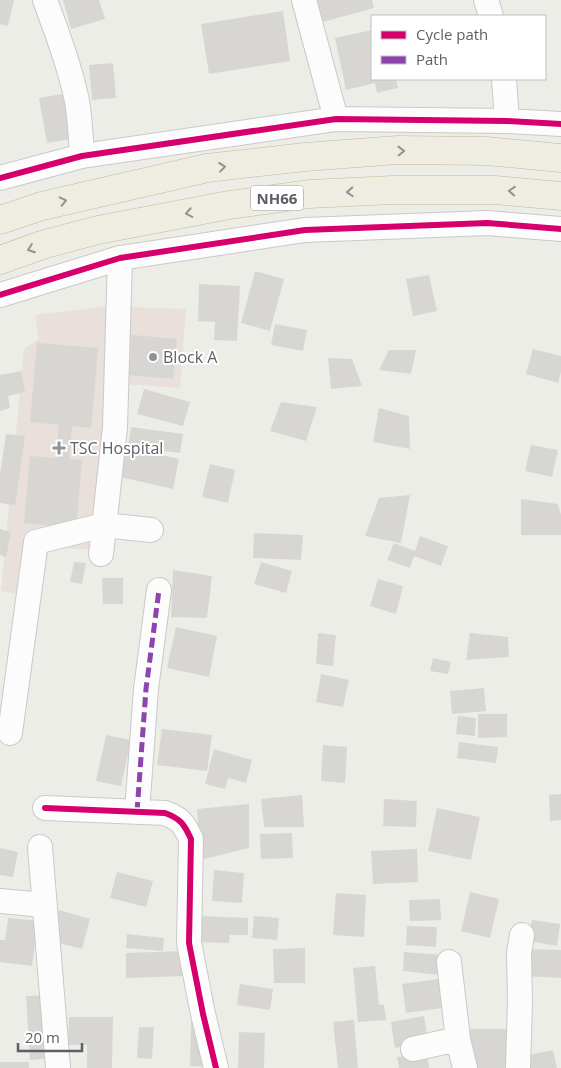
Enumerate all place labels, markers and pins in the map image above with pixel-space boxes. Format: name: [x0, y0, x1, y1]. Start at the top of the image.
place label: Block A: [163, 346, 218, 368]
marker: Block A: [147, 351, 159, 363]
place label: TSC Hospital: [70, 437, 163, 459]
marker: TSC Hospital: [52, 441, 66, 455]

